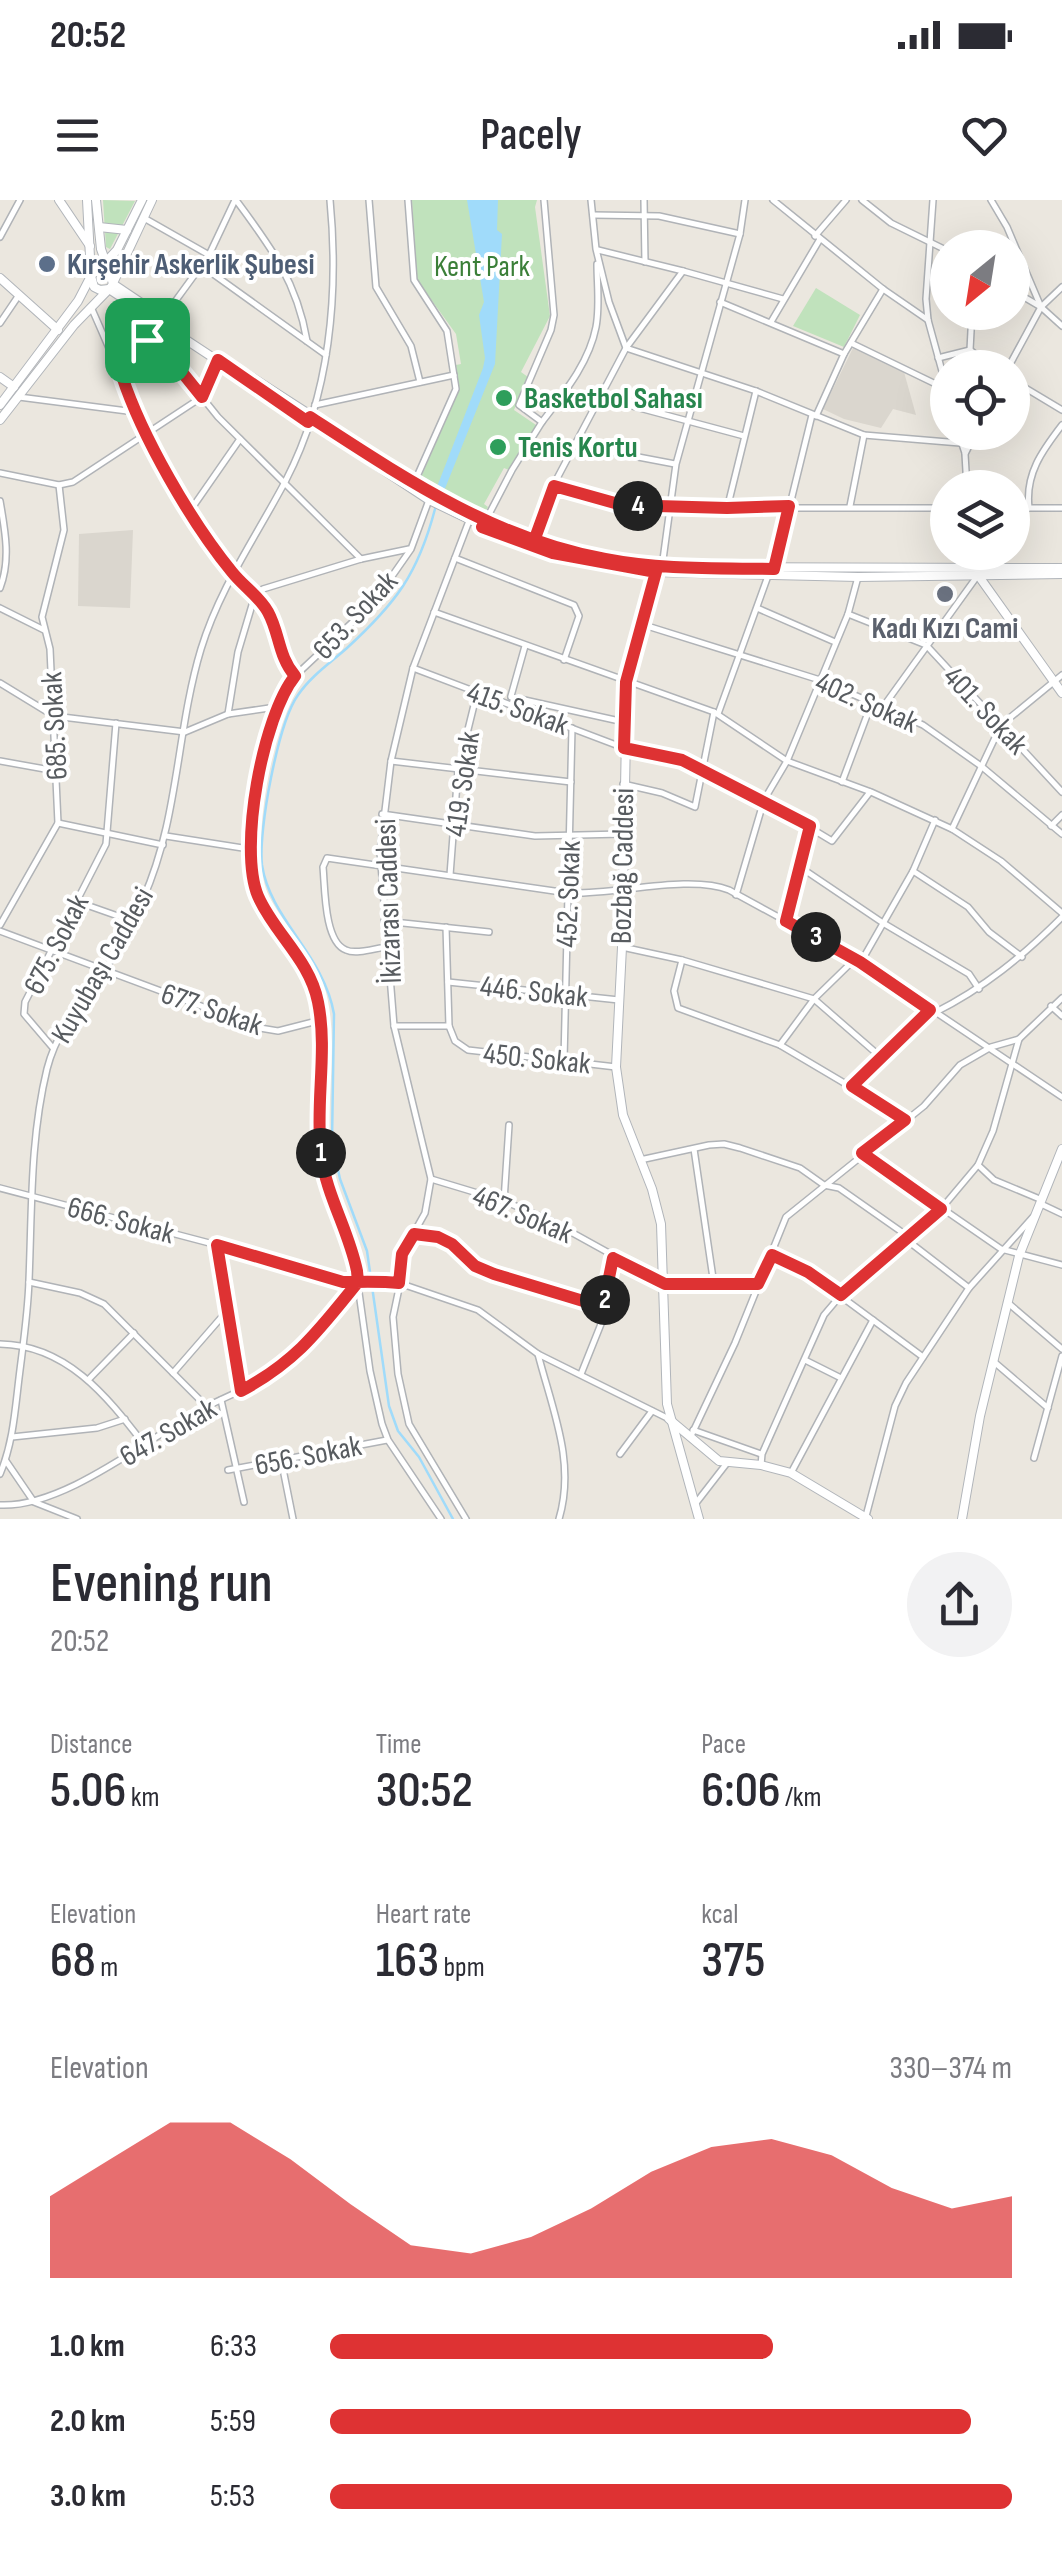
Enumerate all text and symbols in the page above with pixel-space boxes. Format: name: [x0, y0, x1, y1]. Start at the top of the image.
text: 20:52: [50, 13, 126, 58]
icon: menu: [50, 108, 105, 163]
text: Pacely: [480, 108, 582, 163]
icon: heart: [957, 108, 1012, 163]
north arrow: [930, 230, 1030, 330]
map controls: [930, 230, 1030, 570]
place label: Kırşehir Askerlik Şubesi: [67, 247, 315, 283]
park label: Kent Park: [434, 249, 531, 285]
marker: Kırşehir Askerlik Şubesi: [36, 253, 58, 275]
pin: [105, 298, 190, 383]
icon: arrive: [120, 313, 175, 368]
button: locate: [930, 350, 1030, 450]
place label: Basketbol Sahası: [524, 381, 703, 417]
marker: Basketbol Sahası: [493, 387, 515, 409]
place label: Tenis Kortu: [518, 430, 638, 466]
marker: Tenis Kortu: [487, 436, 509, 458]
button: layers: [930, 470, 1030, 570]
pin: 4: [613, 481, 663, 531]
text: 4: [631, 489, 645, 522]
street label: 653. Sokak: [306, 564, 406, 667]
marker: Kadı Kızı Cami: [934, 583, 956, 605]
place label: Kadı Kızı Cami: [872, 611, 1018, 647]
street label: 401. Sokak: [935, 659, 1035, 763]
street label: 402. Sokak: [810, 664, 924, 742]
street label: 685. Sokak: [34, 670, 76, 781]
street label: 415. Sokak: [462, 674, 574, 744]
street label: 419. Sokak: [438, 729, 488, 839]
street label: Bozbağ Caddesi: [604, 788, 642, 944]
street label: İkizarası Caddesi: [368, 818, 410, 984]
street label: 452. Sokak: [549, 839, 589, 948]
street label: Kuyubaşı Caddesi: [44, 881, 162, 1050]
street label: 675. Sokak: [16, 888, 98, 1000]
pin: 3: [791, 912, 841, 962]
text: 3: [810, 920, 822, 953]
street label: 446. Sokak: [478, 968, 590, 1016]
street label: 677. Sokak: [156, 976, 268, 1044]
street label: 450. Sokak: [482, 1035, 593, 1083]
pin: 1: [296, 1128, 346, 1178]
text: 1: [316, 1136, 326, 1169]
street label: 467. Sokak: [467, 1178, 579, 1252]
street label: 666. Sokak: [63, 1189, 179, 1253]
pin: 2: [580, 1275, 630, 1325]
text: 2: [599, 1283, 611, 1316]
street label: 647. Sokak: [114, 1391, 224, 1475]
street label: 656. Sokak: [252, 1428, 365, 1484]
text: Evening run: [50, 1551, 273, 1618]
button: share: [907, 1552, 1012, 1657]
text: 20:52: [50, 1622, 109, 1661]
text: Distance: [50, 1728, 133, 1761]
text: Time: [376, 1728, 421, 1761]
text: Pace: [701, 1728, 746, 1761]
text: 5.06: [50, 1761, 126, 1821]
text: 30:52: [376, 1761, 473, 1821]
text: 6:06: [701, 1761, 781, 1821]
text: km: [126, 1781, 160, 1814]
text: /km: [781, 1781, 822, 1814]
text: Elevation: [50, 1898, 136, 1931]
text: Heart rate: [376, 1898, 471, 1931]
text: kcal: [701, 1898, 738, 1931]
text: 68: [50, 1931, 96, 1991]
text: 163: [376, 1931, 439, 1991]
text: 375: [701, 1931, 765, 1991]
text: m: [96, 1951, 118, 1984]
text: bpm: [439, 1951, 485, 1984]
text: Elevation: [50, 2049, 149, 2088]
text: 330–374 m: [890, 2049, 1012, 2088]
text: 1.0 km: [50, 2327, 125, 2366]
text: 6:33: [210, 2327, 257, 2366]
text: 2.0 km: [50, 2402, 126, 2441]
text: 5:59: [210, 2402, 256, 2441]
text: 3.0 km: [50, 2477, 126, 2516]
text: 5:53: [210, 2477, 255, 2516]

